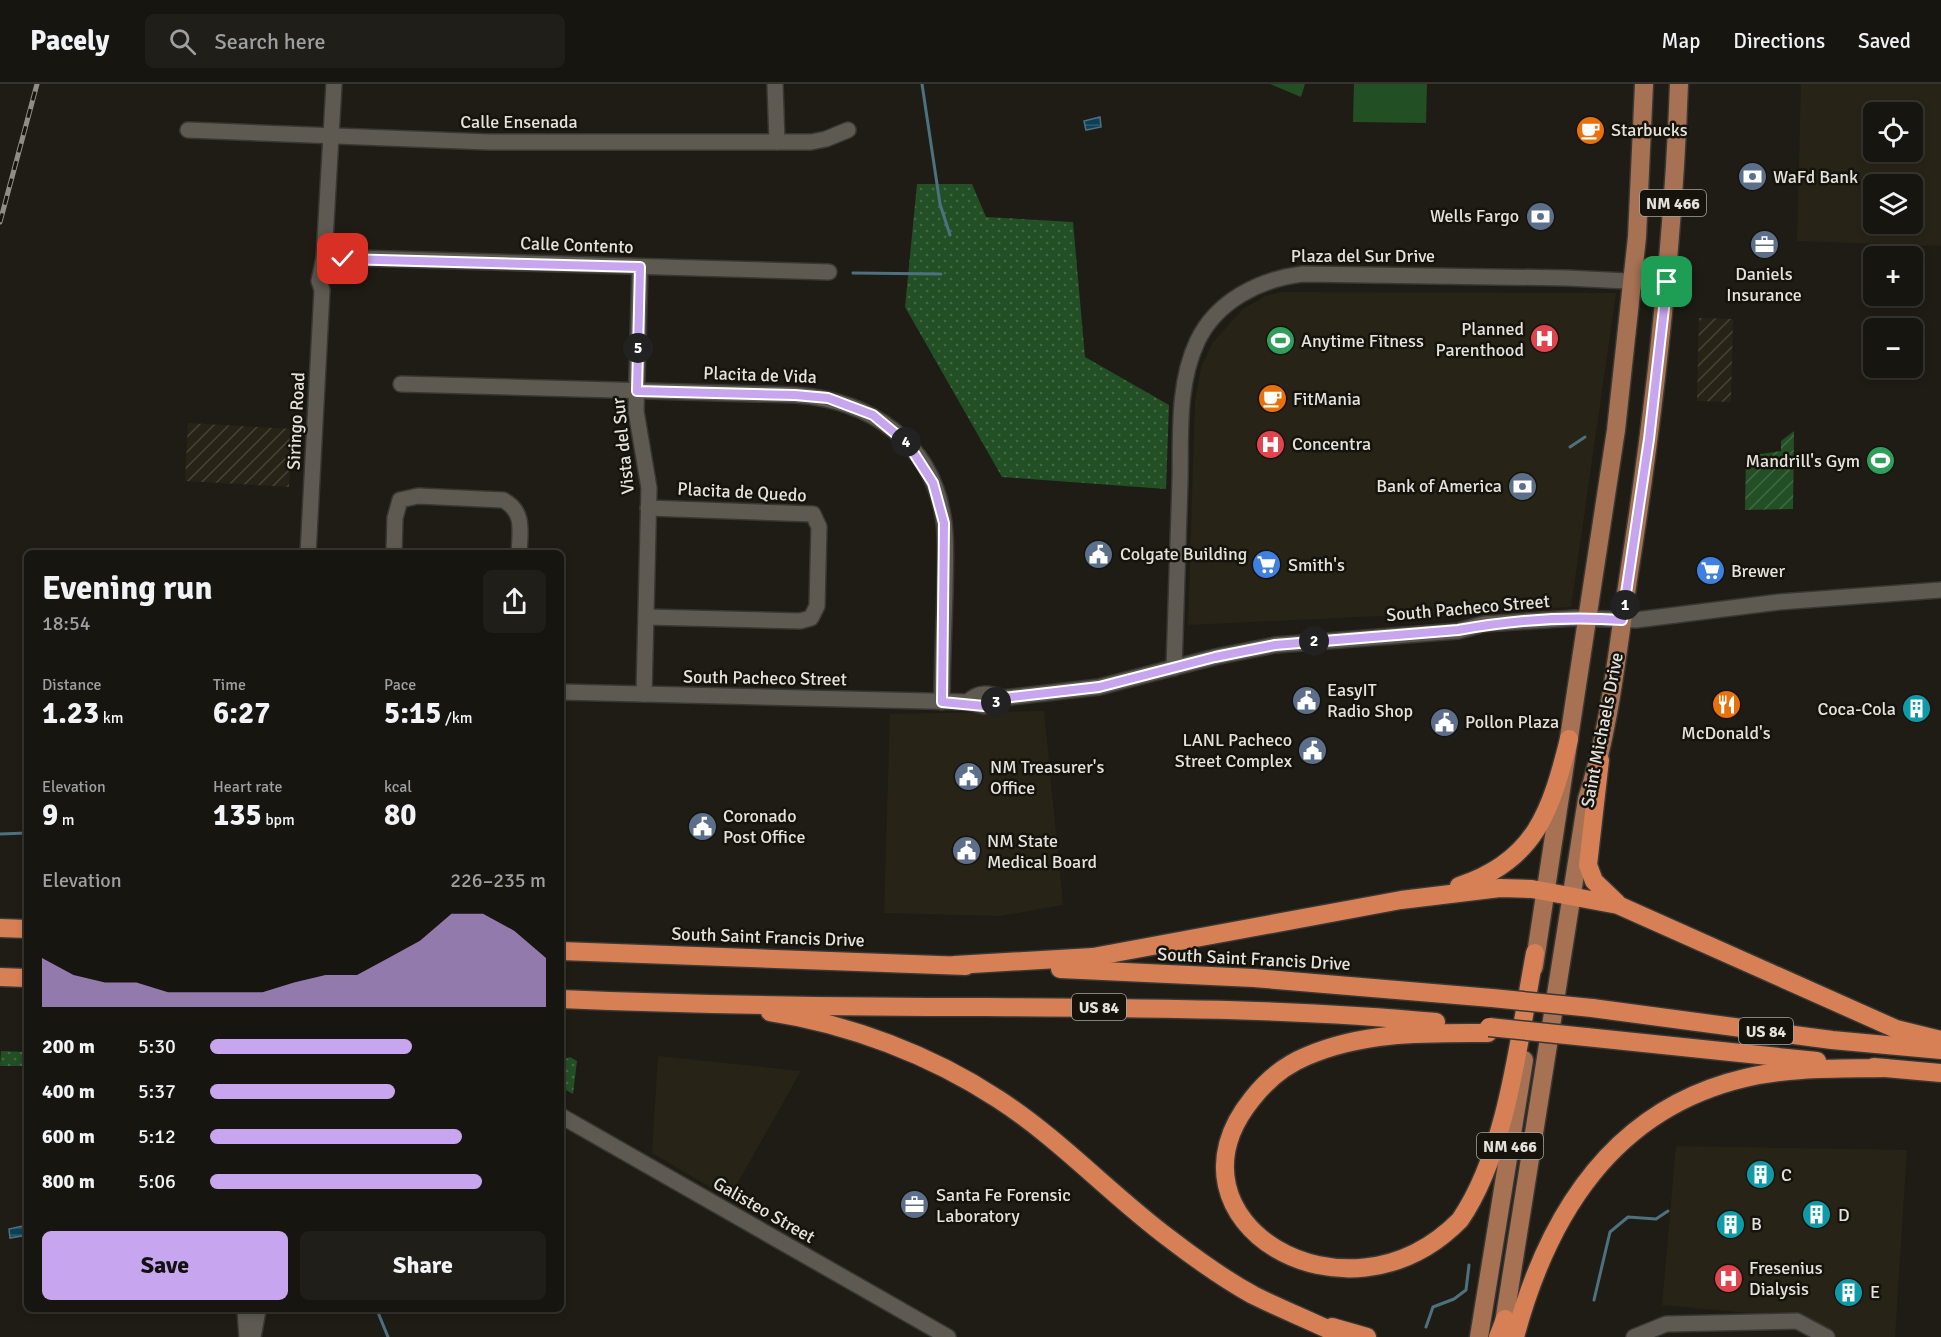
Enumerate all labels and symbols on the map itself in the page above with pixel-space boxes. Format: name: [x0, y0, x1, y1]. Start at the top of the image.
street label: Calle Ensenada: [460, 111, 578, 133]
cafe icon: Starbucks: [1574, 114, 1606, 146]
place label: Starbucks: [1611, 119, 1688, 141]
bank icon: WaFd Bank: [1736, 161, 1768, 193]
place label: WaFd Bank: [1773, 166, 1858, 188]
road number: NM 466: [1640, 190, 1706, 216]
bank icon: Wells Fargo: [1524, 200, 1556, 232]
place label: Wells Fargo: [1430, 205, 1519, 227]
office icon: Daniels Insurance: [1748, 229, 1780, 261]
street label: Calle Contento: [520, 232, 634, 258]
pin: [317, 233, 368, 284]
street label: Plaza del Sur Drive: [1291, 245, 1435, 267]
pin: [1641, 256, 1692, 307]
place label: Daniels Insurance: [1726, 263, 1802, 306]
place label: Planned Parenthood: [1436, 318, 1524, 361]
hospital icon: Planned Parenthood: [1529, 323, 1561, 355]
sports icon: Anytime Fitness: [1264, 325, 1296, 357]
place label: Anytime Fitness: [1301, 330, 1424, 352]
pin: 5: [623, 333, 653, 363]
street label: Placita de Vida: [703, 362, 817, 388]
street label: Siringo Road: [282, 372, 310, 470]
cafe icon: FitMania: [1256, 383, 1288, 415]
place label: FitMania: [1293, 388, 1361, 410]
street label: Vista del Sur: [607, 396, 639, 495]
pin: 4: [891, 427, 921, 457]
hospital icon: Concentra: [1255, 428, 1287, 460]
place label: Concentra: [1292, 433, 1371, 455]
sports icon: Mandrill's Gym: [1865, 445, 1897, 477]
place label: Mandrill's Gym: [1746, 450, 1860, 472]
bank icon: Bank of America: [1507, 470, 1539, 502]
place label: Bank of America: [1376, 475, 1502, 497]
street label: Placita de Quedo: [677, 478, 807, 506]
public building icon: Colgate Building: [1083, 538, 1115, 570]
place label: Colgate Building: [1120, 543, 1247, 565]
supermarket icon: Smith's: [1251, 549, 1283, 581]
place label: Smith's: [1288, 554, 1345, 576]
supermarket icon: Brewer: [1694, 555, 1726, 587]
place label: Brewer: [1731, 560, 1785, 582]
street label: South Pacheco Street: [1385, 590, 1551, 626]
pin: 1: [1610, 590, 1640, 620]
pin: 2: [1299, 626, 1329, 656]
street label: Saint Michaels Drive: [1576, 651, 1628, 809]
street label: South Pacheco Street: [683, 666, 847, 690]
place label: EasyIT Radio Shop: [1327, 679, 1413, 722]
public building icon: EasyIT Radio Shop: [1290, 684, 1322, 716]
pin: 3: [981, 687, 1011, 717]
restaurant icon: McDonald's: [1710, 688, 1742, 720]
building icon: Coca-Cola: [1901, 693, 1933, 725]
place label: Coca-Cola: [1817, 698, 1896, 720]
public building icon: Pollon Plaza: [1428, 706, 1460, 738]
place label: Pollon Plaza: [1465, 711, 1559, 733]
place label: McDonald's: [1681, 722, 1771, 744]
place label: LANL Pacheco Street Complex: [1175, 729, 1293, 772]
public building icon: LANL Pacheco Street Complex: [1297, 734, 1329, 766]
place label: NM Treasurer's Office: [990, 756, 1104, 799]
public building icon: NM Treasurer's Office: [953, 761, 985, 793]
place label: Coronado Post Office: [723, 805, 805, 848]
public building icon: Coronado Post Office: [686, 810, 718, 842]
place label: NM State Medical Board: [987, 830, 1097, 873]
public building icon: NM State Medical Board: [950, 835, 982, 867]
street label: South Saint Francis Drive: [671, 923, 865, 951]
street label: South Saint Francis Drive: [1157, 943, 1351, 975]
road number: US 84: [1072, 994, 1126, 1020]
road number: US 84: [1739, 1018, 1793, 1044]
road number: NM 466: [1477, 1133, 1543, 1159]
building icon: C: [1744, 1159, 1776, 1191]
place label: C: [1781, 1164, 1792, 1186]
street label: Galisteo Street: [709, 1172, 819, 1248]
place label: Santa Fe Forensic Laboratory: [936, 1184, 1071, 1227]
office icon: Santa Fe Forensic Laboratory: [899, 1189, 931, 1221]
building icon: D: [1801, 1199, 1833, 1231]
place label: D: [1838, 1204, 1850, 1226]
building icon: B: [1714, 1208, 1746, 1240]
place label: B: [1751, 1213, 1762, 1235]
place label: Fresenius Dialysis: [1749, 1257, 1823, 1300]
hospital icon: Fresenius Dialysis: [1712, 1262, 1744, 1294]
building icon: E: [1833, 1276, 1865, 1308]
place label: E: [1870, 1281, 1880, 1303]

